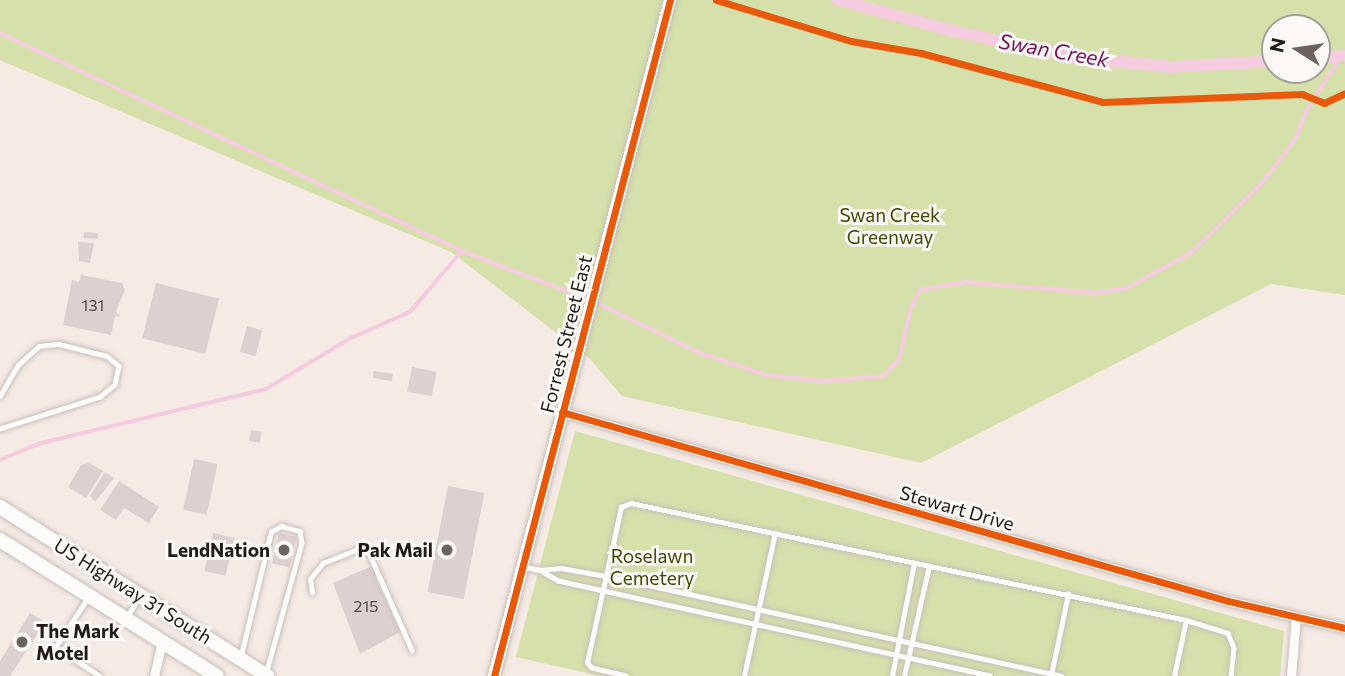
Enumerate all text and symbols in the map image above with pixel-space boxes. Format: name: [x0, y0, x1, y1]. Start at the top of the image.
north arrow: [1261, 14, 1331, 84]
water label: Swan Creek: [997, 28, 1111, 72]
text: N: [1264, 36, 1290, 54]
park label: Swan Creek Greenway: [840, 204, 940, 248]
street label: Forrest Street East: [535, 253, 597, 415]
house number: 131: [82, 295, 104, 315]
street label: Stewart Drive: [897, 481, 1017, 535]
street label: US Highway 31 South: [50, 533, 216, 649]
place label: LendNation: [167, 539, 270, 561]
place label: Pak Mail: [358, 539, 433, 561]
marker: LendNation: [276, 542, 292, 558]
marker: Pak Mail: [439, 542, 455, 558]
park label: Roselawn Cemetery: [610, 545, 694, 589]
house number: 215: [354, 596, 378, 616]
place label: The Mark Motel: [36, 620, 120, 664]
marker: The Mark Motel: [14, 634, 30, 650]

